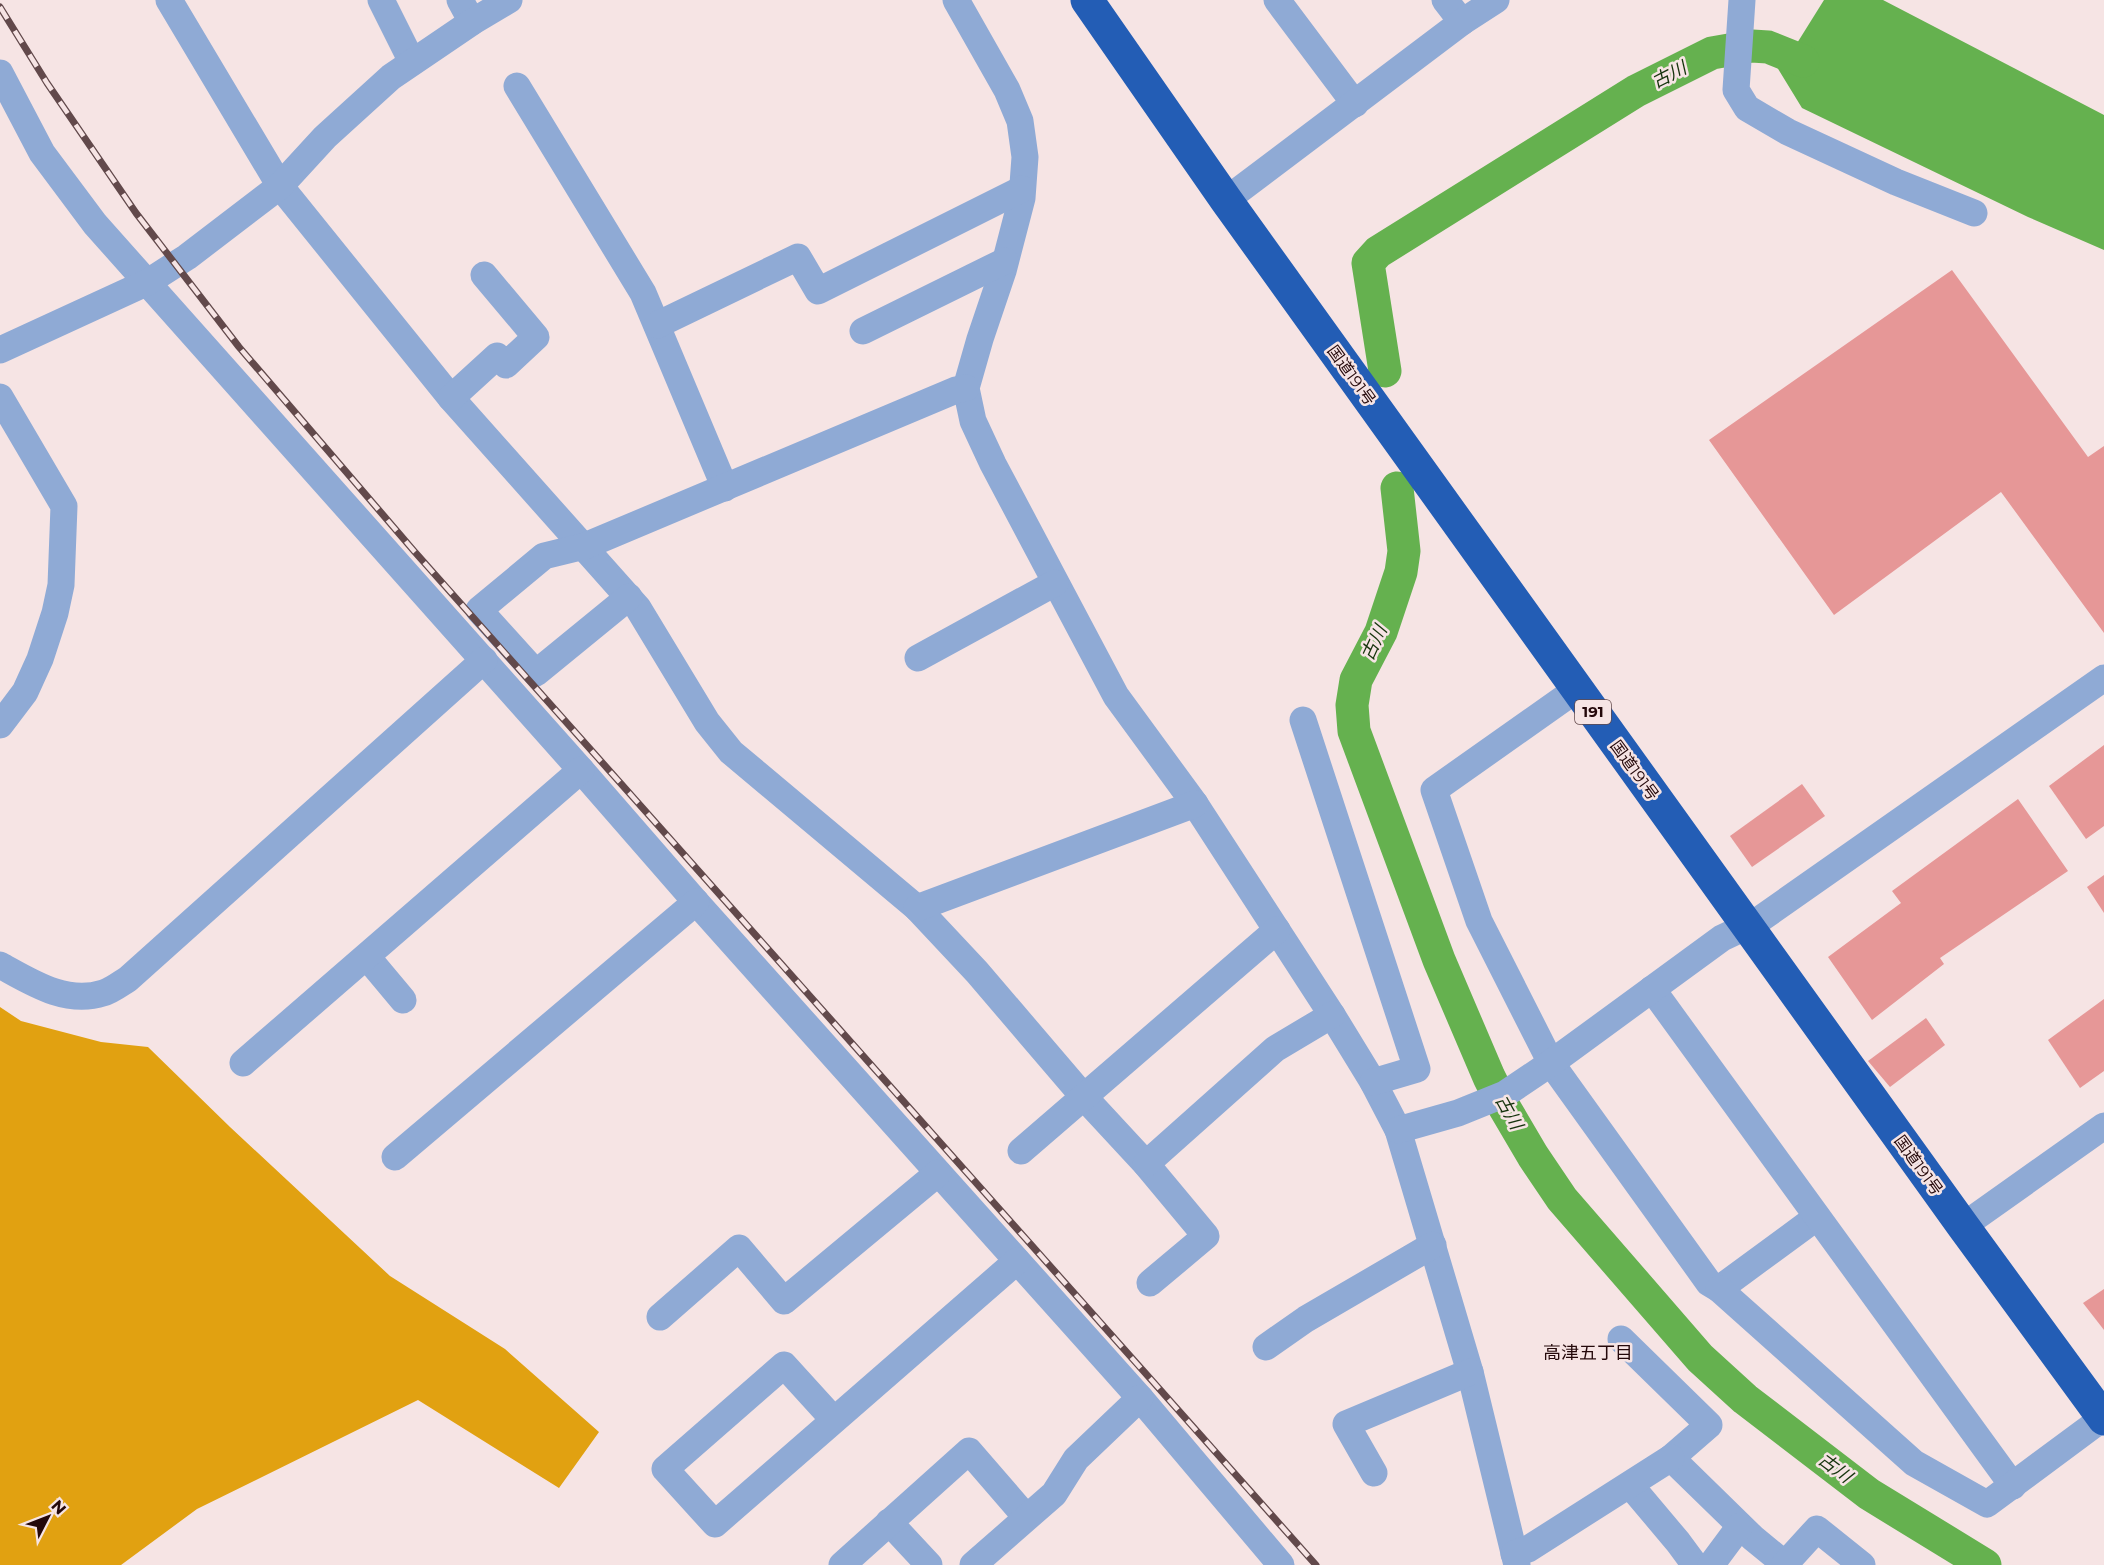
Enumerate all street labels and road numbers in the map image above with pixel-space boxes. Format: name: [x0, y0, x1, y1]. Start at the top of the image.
street label: 国道191号: [1324, 342, 1380, 409]
road number: 191: [1575, 700, 1611, 724]
street label: 国道191号: [1607, 737, 1663, 804]
street label: 国道191号: [1891, 1132, 1947, 1199]

